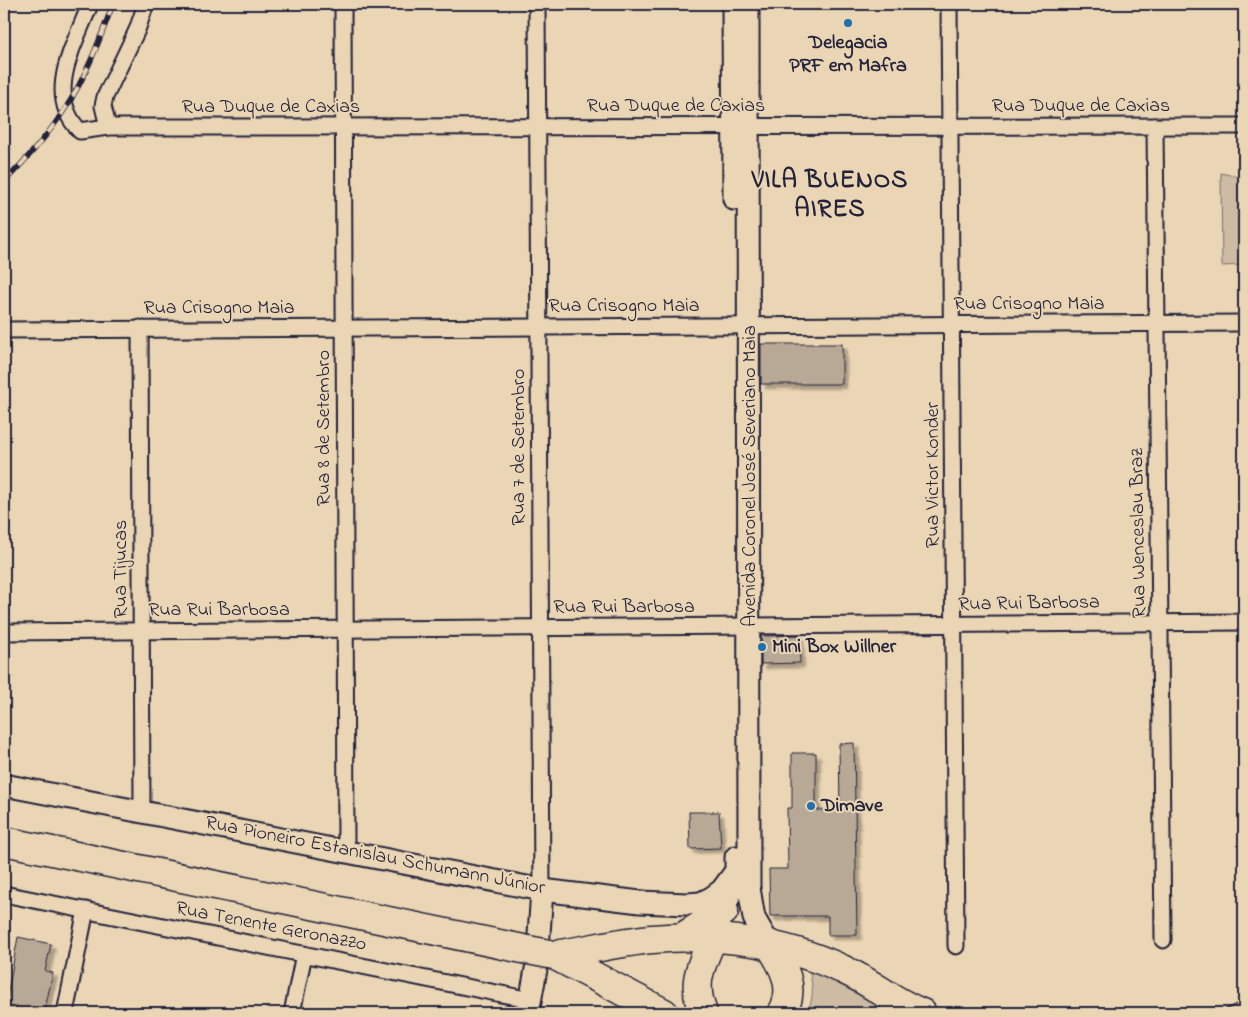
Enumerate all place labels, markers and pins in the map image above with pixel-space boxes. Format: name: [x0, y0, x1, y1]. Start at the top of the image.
marker: Delegacia PRF em Mafra: [842, 17, 854, 29]
place label: Delegacia PRF em Mafra: [789, 29, 907, 81]
place label: Mini Box Willner: [772, 633, 897, 662]
marker: Mini Box Willner: [756, 641, 768, 653]
place label: Dimave: [820, 792, 884, 821]
marker: Dimave: [805, 800, 817, 812]

